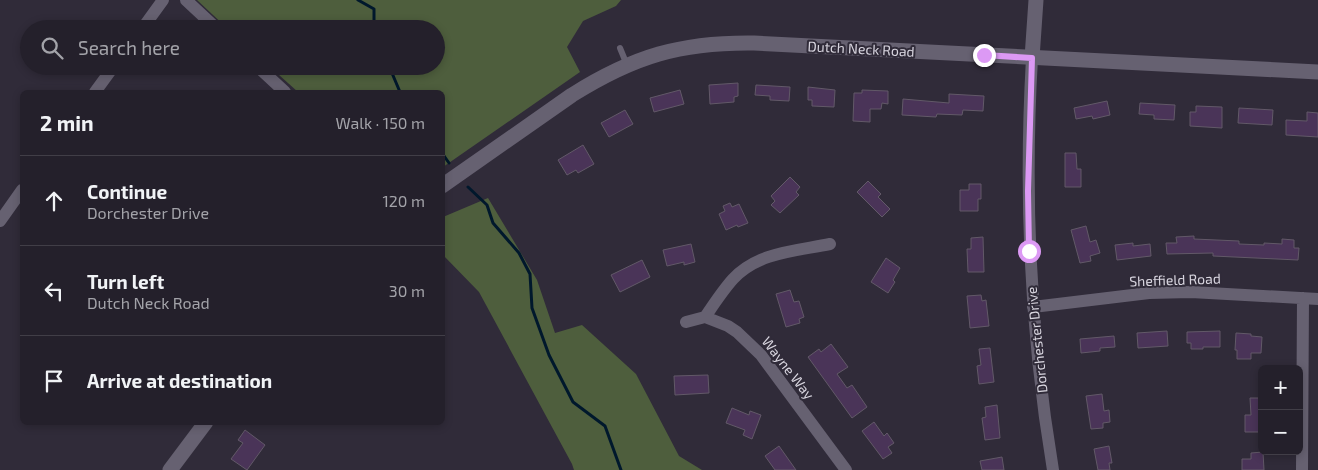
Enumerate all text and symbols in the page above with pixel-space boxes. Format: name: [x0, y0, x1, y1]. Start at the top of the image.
search box: [20, 20, 445, 75]
icon: search: [38, 34, 66, 62]
text: Search here: [78, 36, 180, 59]
street label: Dutch Neck Road: [807, 37, 915, 60]
route end: [973, 44, 996, 67]
text: 2 min: [40, 110, 94, 135]
text: Walk · 150 m: [335, 113, 425, 132]
text: Continue: [87, 180, 167, 203]
icon: ahead: [40, 187, 68, 215]
text: 120 m: [382, 191, 425, 210]
text: Dorchester Drive: [87, 203, 209, 222]
route start: [1018, 240, 1041, 263]
street label: Sheffield Road: [1129, 269, 1221, 290]
text: Turn left: [87, 270, 164, 293]
icon: left: [40, 277, 68, 305]
text: 30 m: [389, 281, 425, 300]
street label: Dorchester Drive: [1022, 286, 1051, 394]
text: Dutch Neck Road: [87, 293, 210, 312]
street label: Wayne Way: [759, 333, 819, 403]
map controls: [1258, 365, 1303, 455]
button: +: [1258, 365, 1303, 410]
icon: arrive: [40, 367, 68, 395]
text: Arrive at destination: [87, 369, 272, 392]
button: −: [1258, 410, 1303, 455]

